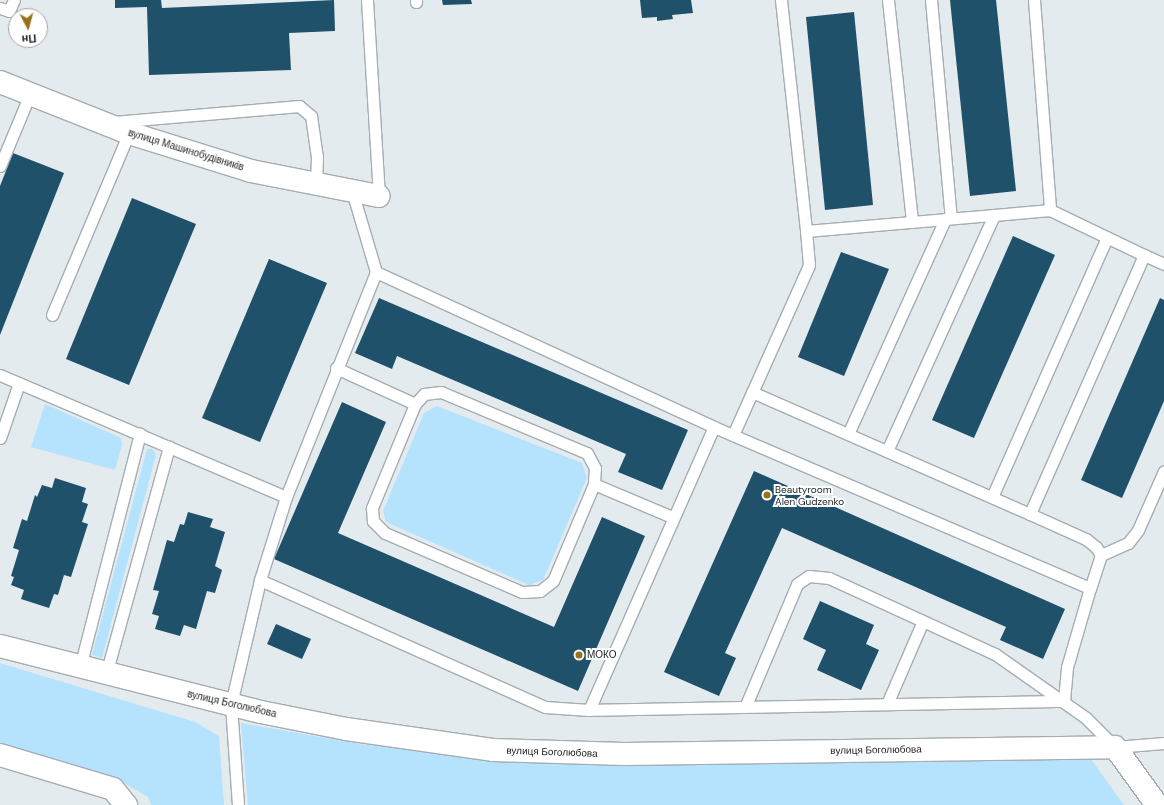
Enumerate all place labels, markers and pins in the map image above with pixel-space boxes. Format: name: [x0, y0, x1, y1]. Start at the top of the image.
place label: Beautyroom Alen Gudzenko: [775, 483, 844, 506]
marker: Beautyroom Alen Gudzenko: [762, 490, 772, 500]
place label: МОКО: [587, 649, 617, 661]
marker: МОКО: [574, 650, 584, 660]

